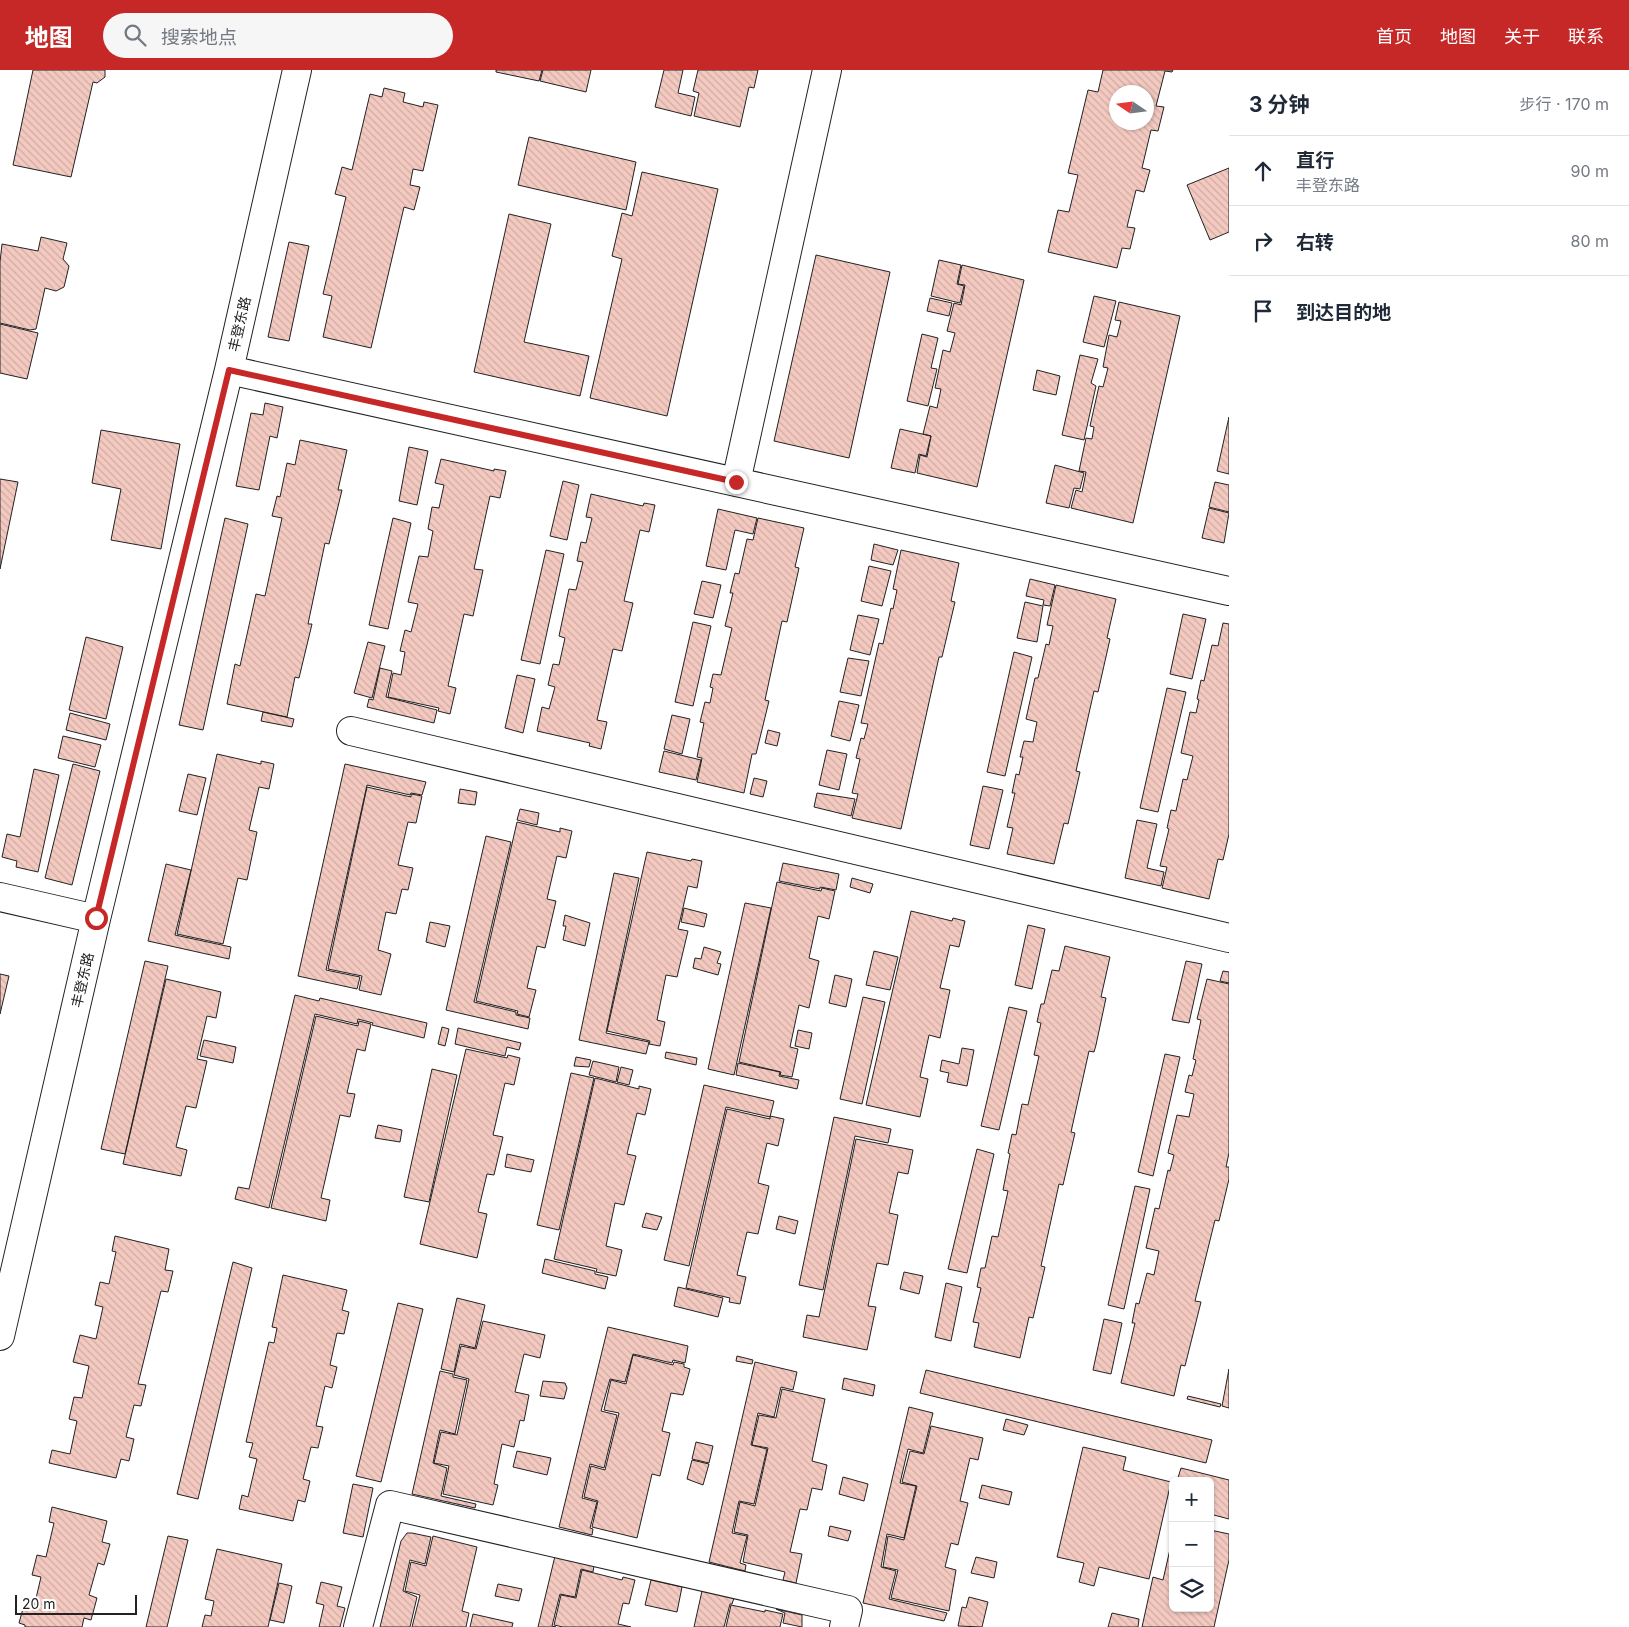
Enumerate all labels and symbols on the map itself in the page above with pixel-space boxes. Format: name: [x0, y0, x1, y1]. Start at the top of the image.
north arrow: [1109, 85, 1154, 130]
street label: 丰登东路: [224, 295, 254, 353]
route end: [725, 471, 748, 494]
route start: [85, 907, 108, 930]
street label: 丰登东路: [67, 951, 97, 1009]
scale bar: [15, 1592, 138, 1615]

